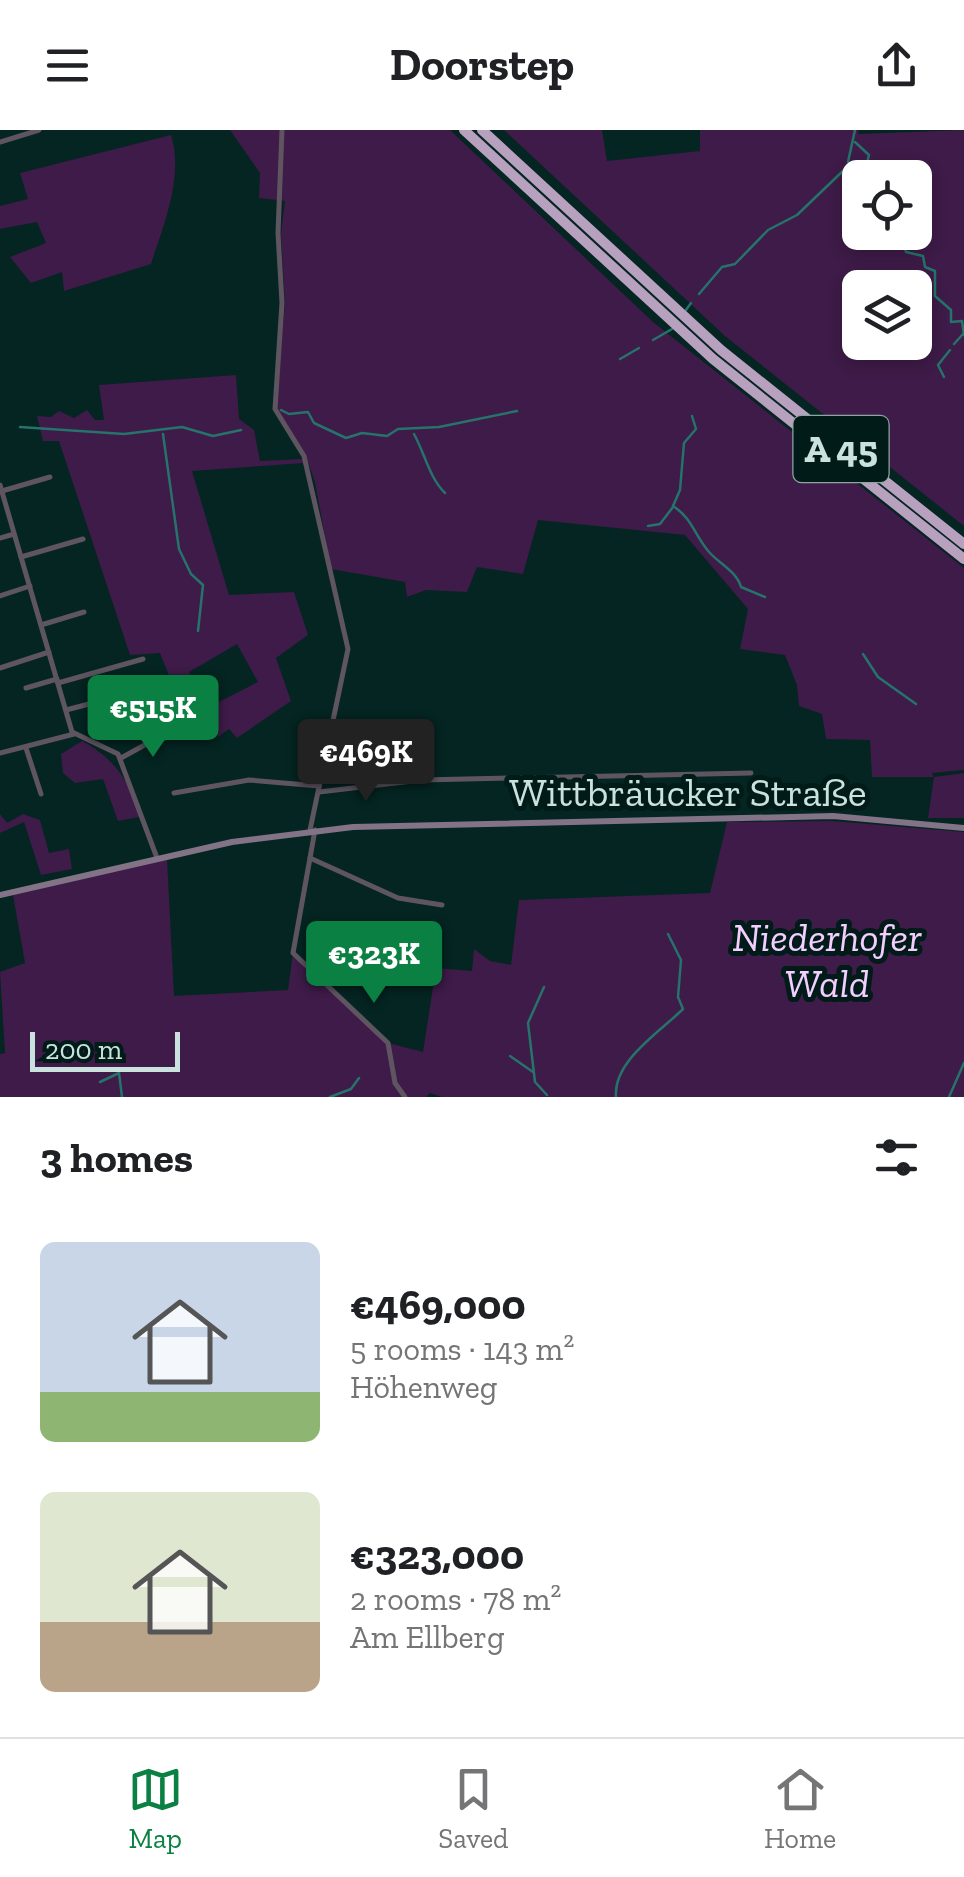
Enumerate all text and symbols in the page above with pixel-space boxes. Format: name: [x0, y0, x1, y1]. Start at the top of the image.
icon: menu: [40, 38, 95, 93]
text: Doorstep: [390, 38, 574, 92]
icon: share: [869, 38, 924, 93]
map controls: [842, 160, 932, 360]
button: locate: [842, 160, 932, 250]
button: layers: [842, 270, 932, 360]
road number: A 45: [794, 416, 888, 482]
pin: €515K: [83, 675, 223, 760]
text: €515K: [110, 688, 196, 726]
pin: €469K: [296, 719, 436, 804]
text: €469K: [319, 732, 413, 770]
street label: Wittbräucker Straße: [509, 768, 867, 816]
park label: Niederhofer Wald: [732, 913, 922, 1007]
pin: €323K: [304, 921, 444, 1006]
text: €323K: [328, 934, 420, 972]
scale bar: [30, 1027, 180, 1071]
text: 200 m: [45, 1033, 122, 1066]
icon: filters: [869, 1130, 924, 1185]
text: 3 homes: [40, 1132, 193, 1183]
text: €469,000: [350, 1279, 526, 1330]
icon: home: [120, 1282, 240, 1402]
text: 5 rooms · 143 m²: [350, 1330, 574, 1368]
text: Höhenweg: [350, 1368, 497, 1406]
text: €323,000: [350, 1529, 524, 1580]
icon: home: [120, 1532, 240, 1652]
text: 2 rooms · 78 m²: [350, 1580, 561, 1618]
text: Am Ellberg: [350, 1618, 505, 1656]
tab: Map: [128, 1762, 183, 1855]
tab: Saved: [438, 1762, 508, 1855]
tab: Home: [764, 1762, 836, 1855]

